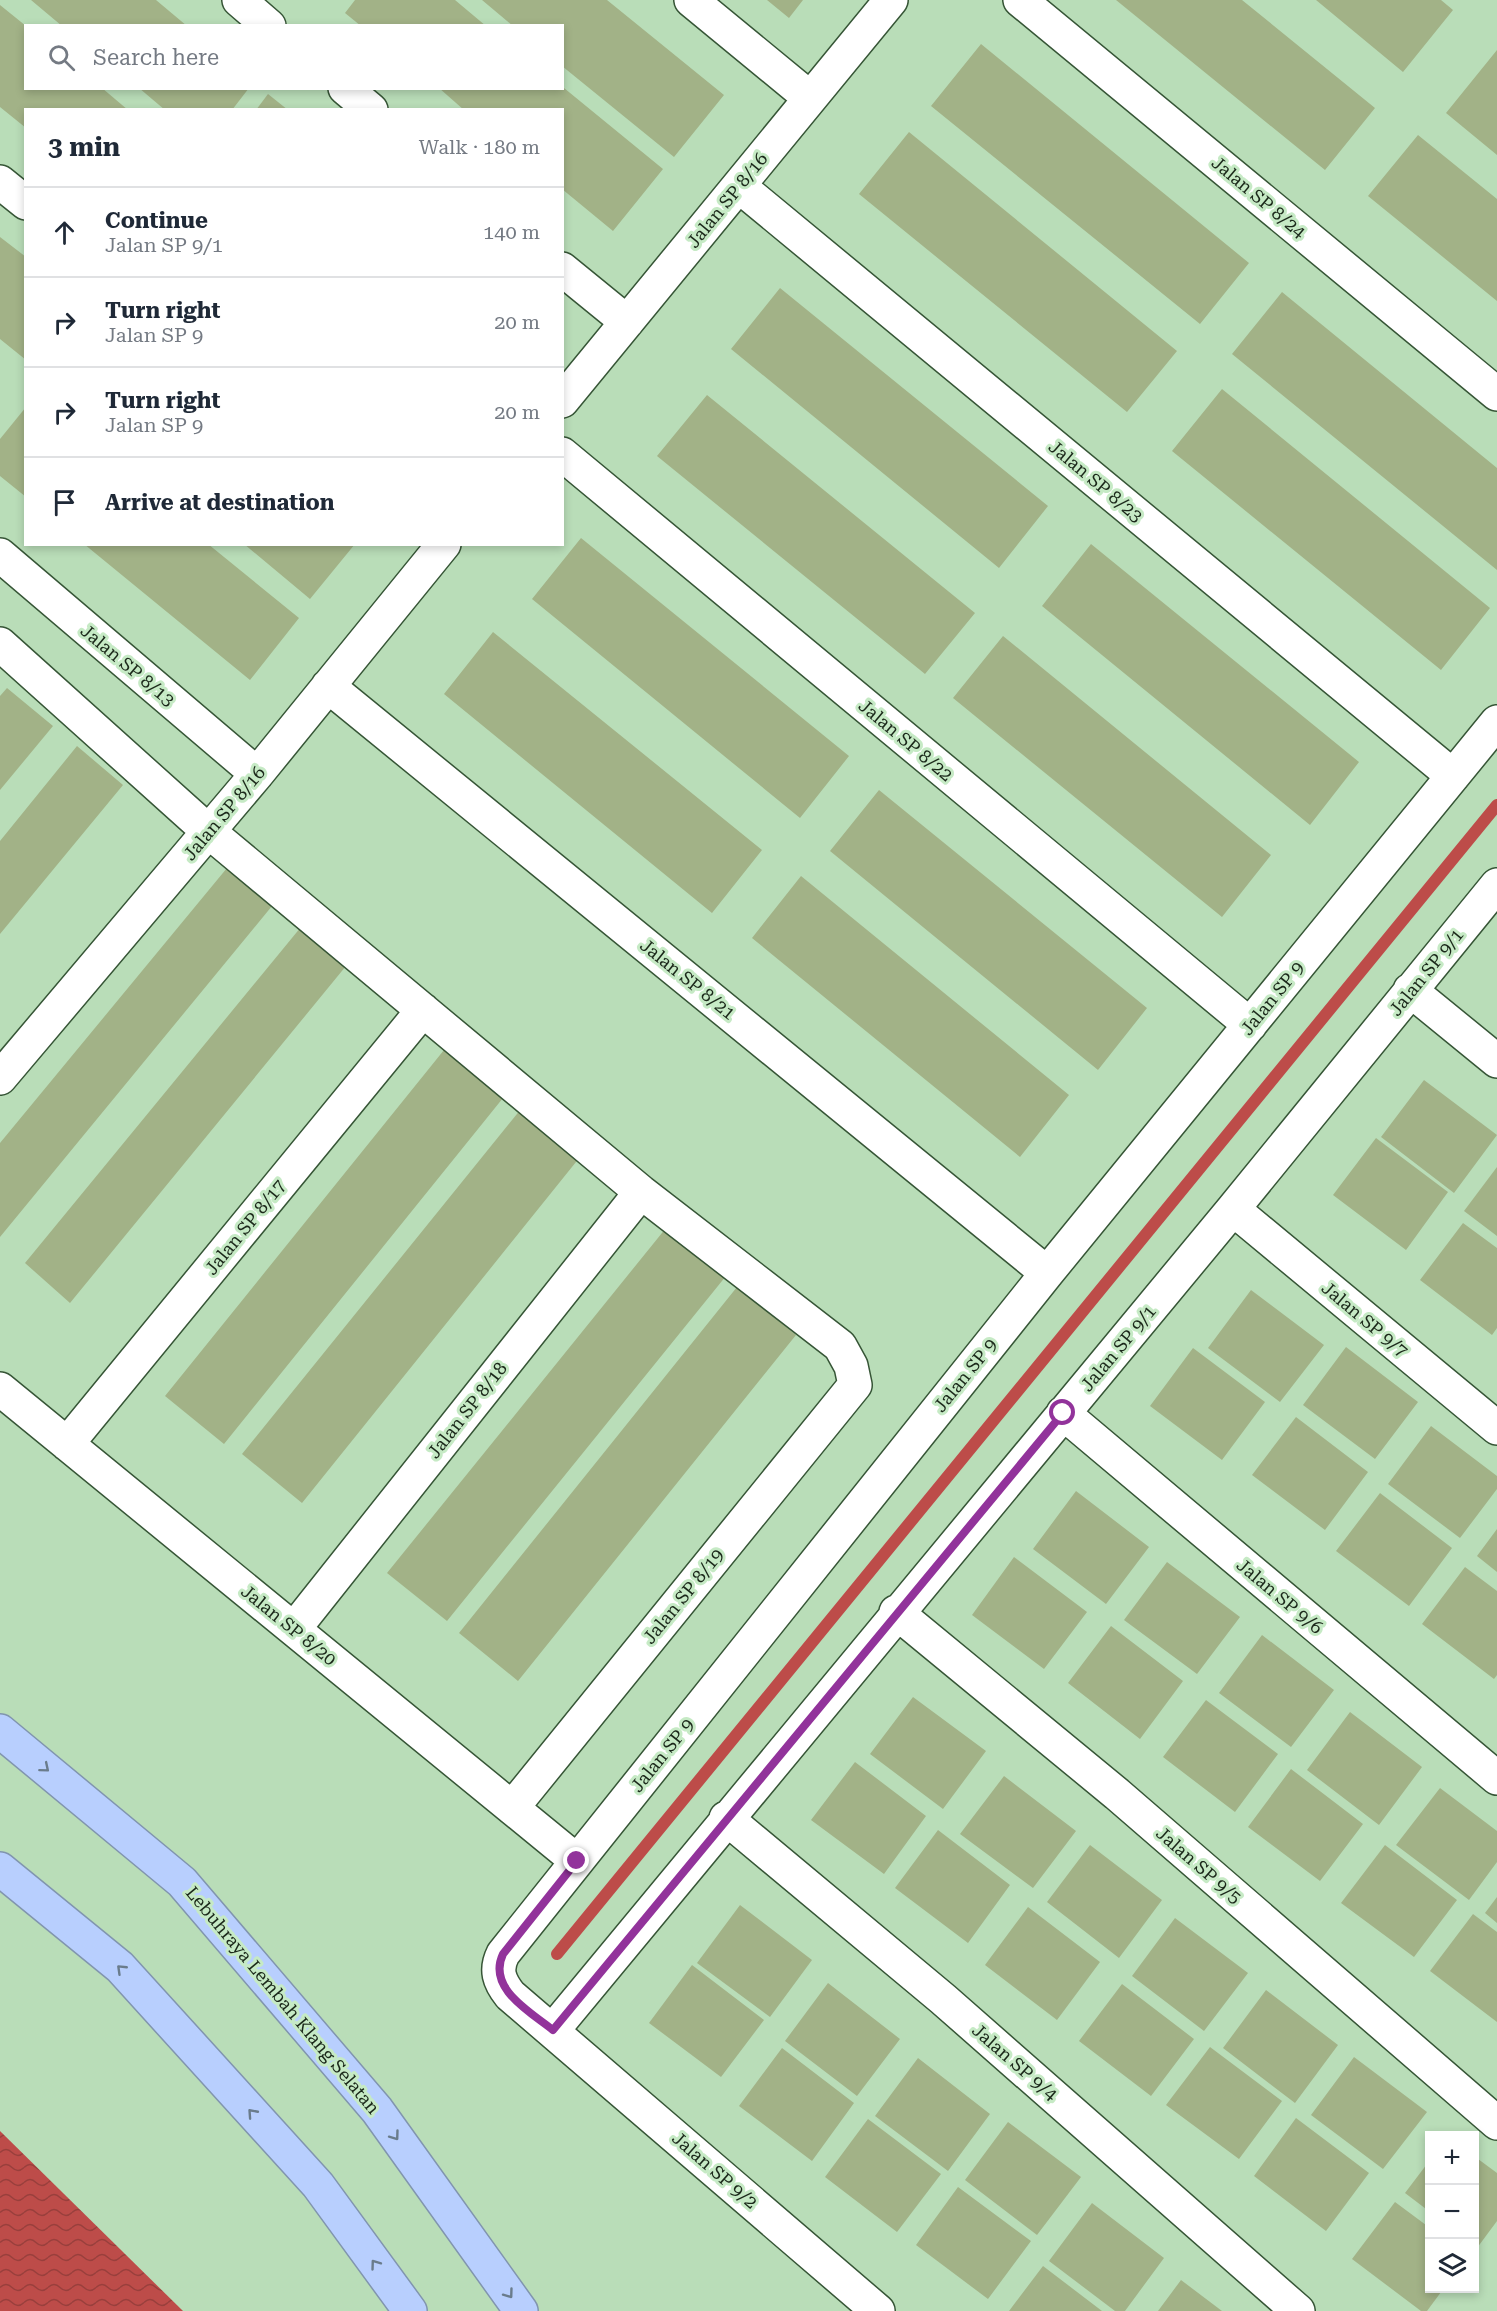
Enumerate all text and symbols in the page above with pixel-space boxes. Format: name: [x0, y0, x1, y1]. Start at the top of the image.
search box: [24, 24, 564, 90]
icon: search: [45, 41, 78, 74]
text: Search here: [93, 45, 219, 70]
text: 3 min: [48, 132, 120, 162]
text: Walk · 180 m: [419, 135, 540, 159]
street label: Jalan SP 8/16: [682, 148, 772, 252]
street label: Jalan SP 8/24: [1208, 152, 1310, 242]
text: Continue: [105, 208, 208, 233]
icon: ahead: [48, 216, 81, 249]
text: 140 m: [483, 220, 540, 244]
text: Jalan SP 9/1: [105, 233, 223, 257]
text: Turn right: [105, 298, 220, 323]
icon: right: [48, 306, 81, 339]
text: 20 m: [494, 310, 540, 334]
text: Jalan SP 9: [105, 323, 203, 347]
text: Turn right: [105, 388, 220, 413]
icon: right: [48, 396, 81, 429]
text: 20 m: [494, 400, 540, 424]
text: Jalan SP 9: [105, 413, 203, 437]
street label: Jalan SP 8/23: [1045, 436, 1147, 526]
icon: arrive: [48, 486, 81, 519]
text: Arrive at destination: [105, 490, 334, 515]
street label: Jalan SP 8/13: [77, 620, 179, 710]
street label: Jalan SP 8/22: [855, 695, 957, 785]
street label: Jalan SP 8/16: [179, 762, 269, 864]
street label: Jalan SP 9/1: [1384, 924, 1468, 1020]
street label: Jalan SP 8/21: [636, 934, 740, 1024]
street label: Jalan SP 9: [1236, 957, 1308, 1039]
street label: Jalan SP 8/17: [200, 1175, 290, 1279]
street label: Jalan SP 9/7: [1318, 1277, 1412, 1361]
street label: Jalan SP 9/1: [1076, 1301, 1160, 1395]
street label: Jalan SP 9: [929, 1334, 1001, 1416]
street label: Jalan SP 8/18: [423, 1358, 511, 1462]
route start: [1049, 1399, 1075, 1425]
street label: Jalan SP 8/19: [638, 1544, 728, 1648]
street label: Jalan SP 9/6: [1233, 1554, 1327, 1638]
street label: Jalan SP 8/20: [237, 1580, 341, 1670]
street label: Jalan SP 9: [626, 1714, 698, 1796]
one-way arrow: [38, 1761, 49, 1772]
street label: Jalan SP 9/5: [1152, 1822, 1246, 1908]
route end: [563, 1847, 589, 1873]
street label: Lebuhraya Lembah Klang Selatan: [182, 1882, 385, 2118]
one-way arrow: [117, 1965, 127, 1976]
street label: Jalan SP 9/4: [968, 2019, 1062, 2105]
one-way arrow: [248, 2109, 259, 2120]
street label: Jalan SP 9/2: [668, 2127, 762, 2213]
one-way arrow: [388, 2129, 399, 2140]
map controls: [1425, 2131, 1479, 2293]
button: +: [1425, 2131, 1479, 2185]
button: −: [1425, 2185, 1479, 2239]
button: layers: [1425, 2239, 1479, 2293]
one-way arrow: [372, 2259, 383, 2270]
one-way arrow: [502, 2288, 513, 2299]

